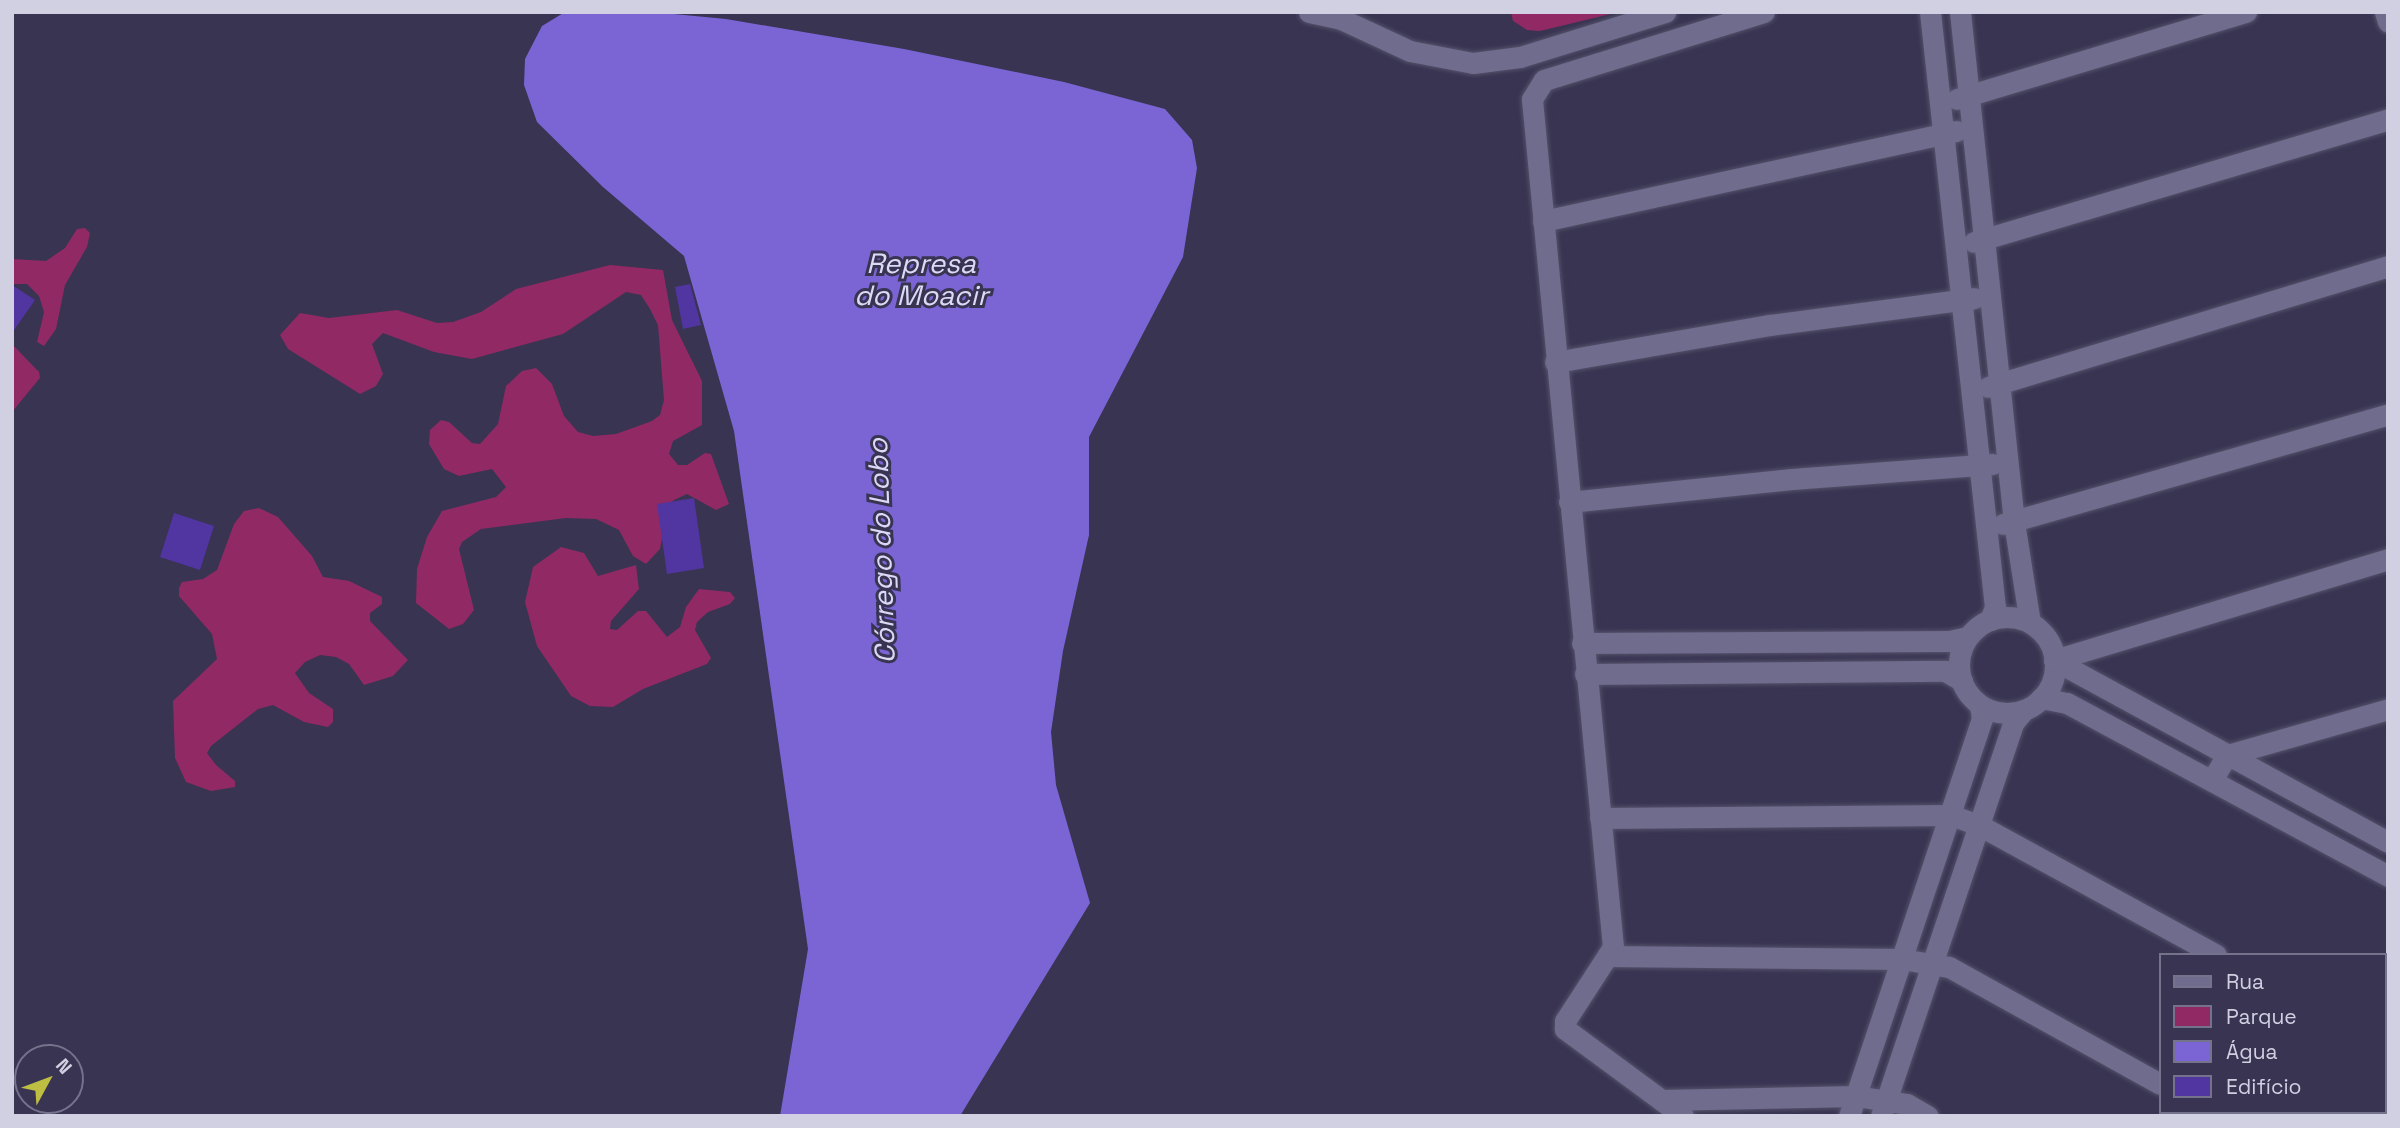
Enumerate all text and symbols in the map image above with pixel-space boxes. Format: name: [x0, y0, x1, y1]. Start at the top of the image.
water label: Represa do Moacir: [854, 246, 988, 312]
water label: Córrego do Lobo: [860, 438, 902, 664]
legend: [2158, 953, 2386, 1114]
text: Rua: [2226, 968, 2264, 995]
text: Parque: [2226, 1003, 2297, 1030]
text: Água: [2226, 1038, 2278, 1065]
north arrow: [14, 1044, 84, 1114]
text: N: [50, 1053, 77, 1079]
text: Edifício: [2226, 1073, 2302, 1100]

